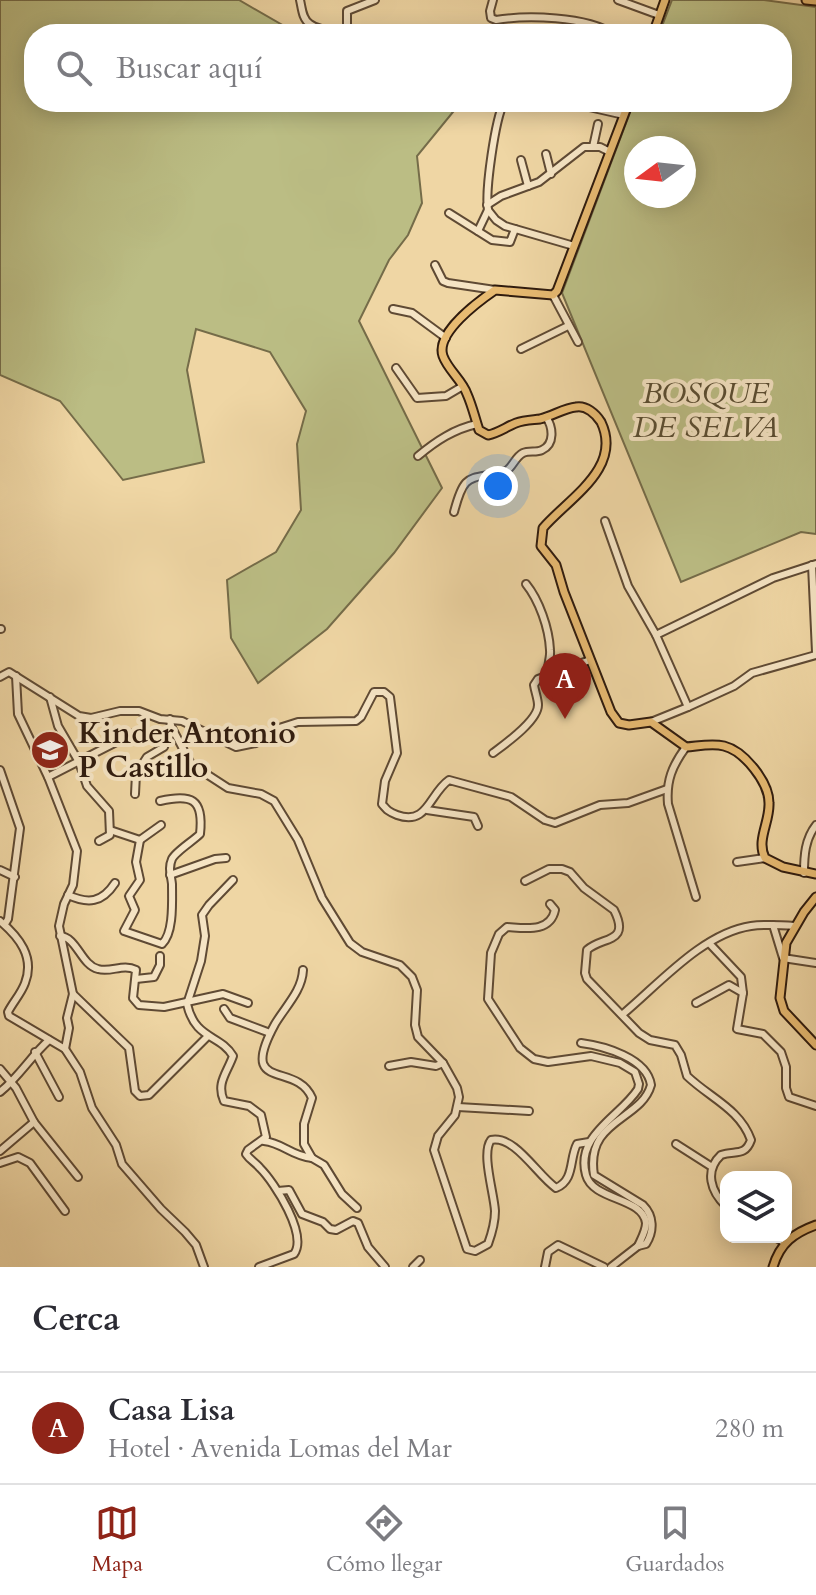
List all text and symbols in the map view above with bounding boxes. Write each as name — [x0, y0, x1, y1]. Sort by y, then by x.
search box — [24, 24, 792, 112]
icon: search — [52, 46, 96, 90]
text: Buscar aquí — [116, 48, 262, 89]
north arrow — [624, 136, 696, 208]
park label: BOSQUE DE SELVA — [633, 373, 779, 448]
your location — [478, 466, 518, 506]
pin: A — [539, 653, 591, 719]
place label: Kinder Antonio P Castillo — [78, 713, 296, 788]
school or university icon: Kinder Antonio P Castillo — [29, 729, 71, 771]
map controls — [720, 1171, 792, 1243]
button: layers — [720, 1171, 792, 1243]
text: Cerca — [32, 1296, 120, 1342]
text: Casa Lisa — [108, 1390, 235, 1431]
text: A — [48, 1411, 68, 1446]
text: 280 m — [715, 1411, 784, 1446]
text: Hotel · Avenida Lomas del Mar — [108, 1431, 452, 1466]
tab: Mapa — [92, 1501, 143, 1579]
tab: Cómo llegar — [326, 1501, 442, 1579]
tab: Guardados — [625, 1501, 724, 1579]

